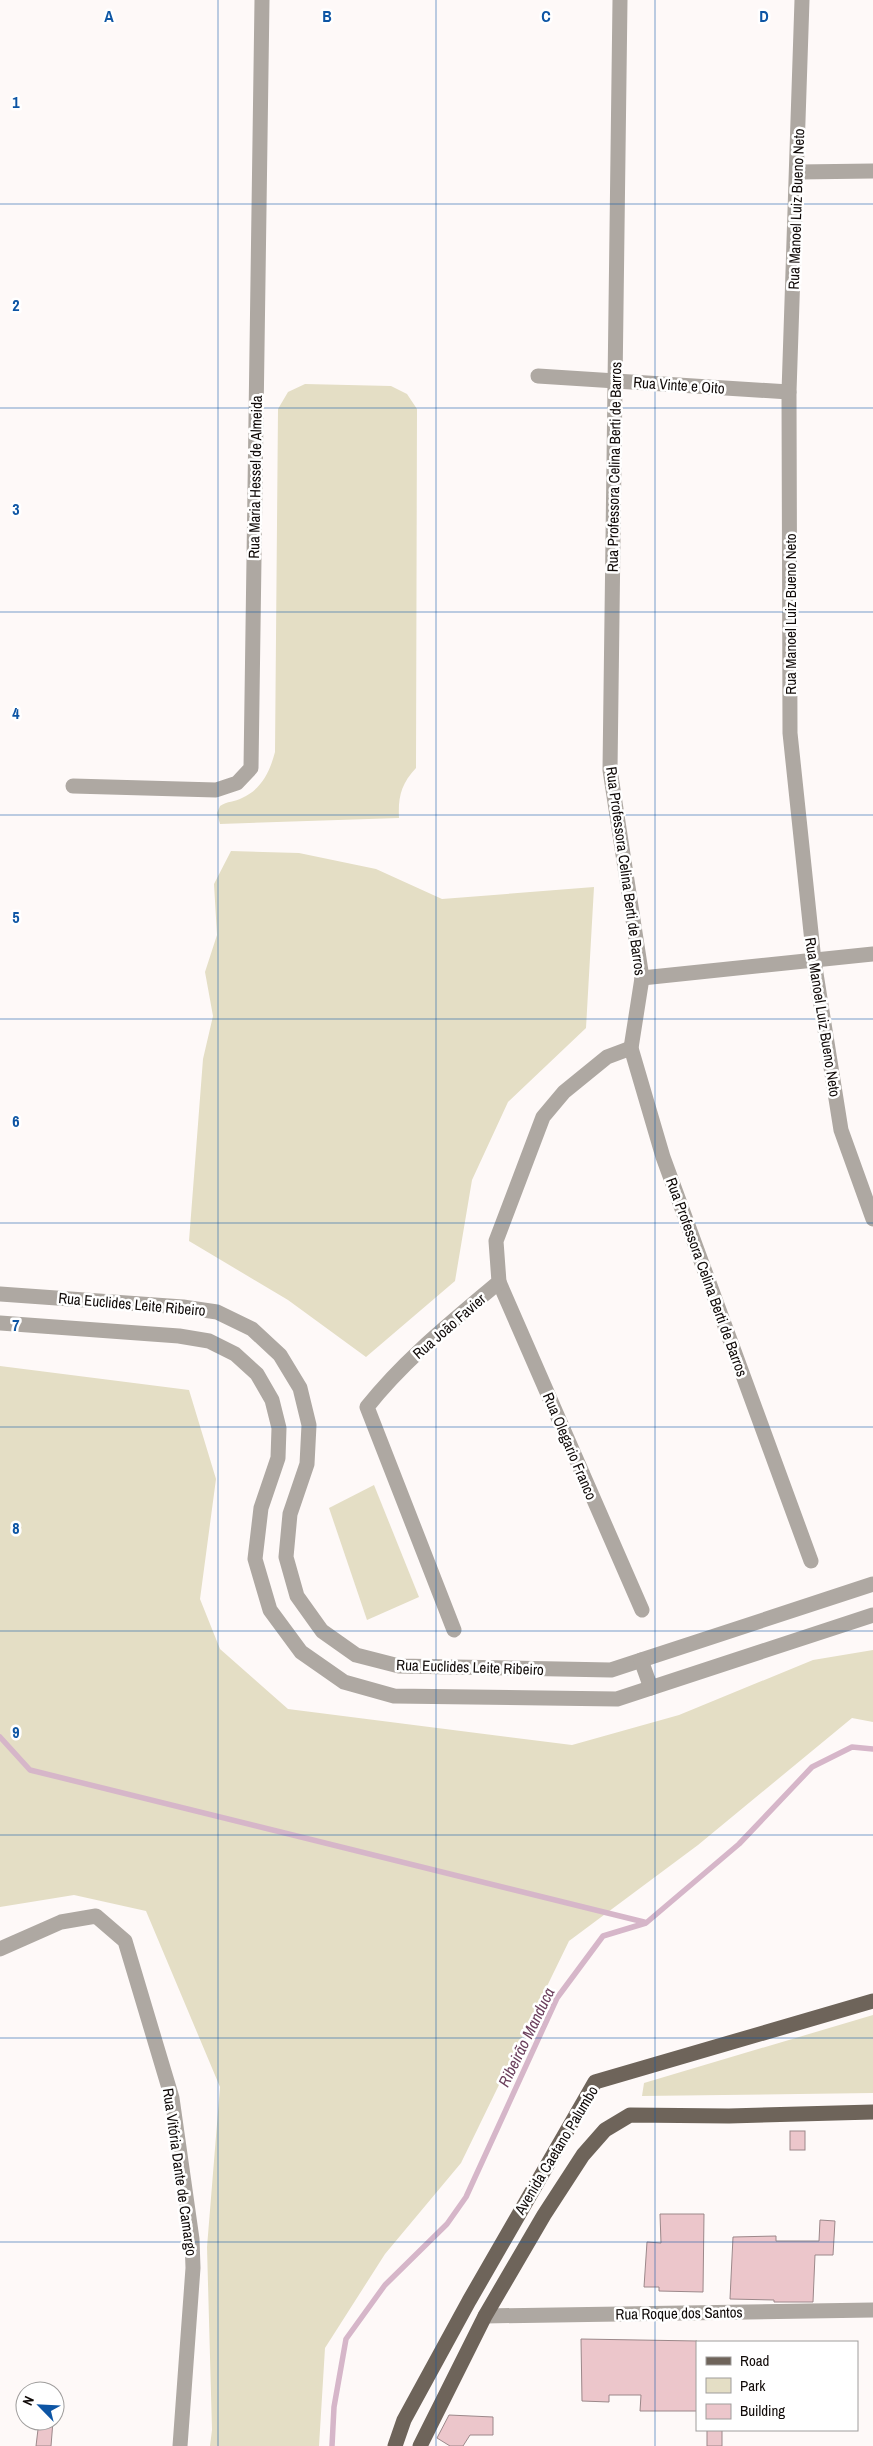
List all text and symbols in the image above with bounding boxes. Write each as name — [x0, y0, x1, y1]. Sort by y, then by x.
text: A — [104, 5, 114, 27]
text: B — [322, 5, 332, 27]
text: C — [541, 5, 551, 27]
text: D — [759, 5, 769, 27]
text: 1 — [12, 91, 20, 113]
street label: Rua Manoel Luiz Bueno Neto — [783, 128, 809, 290]
text: 2 — [12, 294, 20, 316]
street label: Rua Professora Celina Berti de Barros — [602, 362, 626, 572]
street label: Rua Vinte e Oito — [633, 371, 725, 399]
street label: Rua Maria Hessel de Almeida — [243, 395, 267, 559]
text: 3 — [12, 498, 20, 520]
street label: Rua Manoel Luiz Bueno Neto — [780, 533, 801, 695]
text: 4 — [12, 702, 20, 724]
street label: Rua Professora Celina Berti de Barros — [601, 765, 651, 977]
text: 5 — [12, 906, 20, 928]
street label: Rua Manoel Luiz Bueno Neto — [800, 936, 846, 1098]
text: 6 — [12, 1110, 20, 1132]
street label: Rua Professora Celina Berti de Barros — [661, 1174, 753, 1380]
street label: Rua Euclides Leite Ribeiro — [58, 1287, 207, 1321]
street label: Rua João Favier — [408, 1288, 490, 1364]
text: 7 — [12, 1314, 20, 1336]
street label: Rua Olegario Franco — [538, 1389, 602, 1503]
text: 8 — [12, 1517, 20, 1539]
street label: Rua Euclides Leite Ribeiro — [396, 1654, 544, 1680]
text: 9 — [12, 1721, 20, 1743]
water label: Ribeirão Manduca — [492, 1984, 560, 2090]
street label: Avenida Caetano Palumbo — [509, 2082, 603, 2219]
street label: Rua Vitória Dante de Camargo — [158, 2087, 202, 2257]
street label: Rua Roque dos Santos — [615, 2301, 743, 2325]
legend — [696, 2341, 858, 2431]
text: Road — [740, 2350, 769, 2371]
text: Park — [740, 2375, 766, 2396]
north arrow — [15, 2381, 65, 2431]
text: N — [18, 2393, 38, 2408]
text: Building — [740, 2400, 785, 2421]

